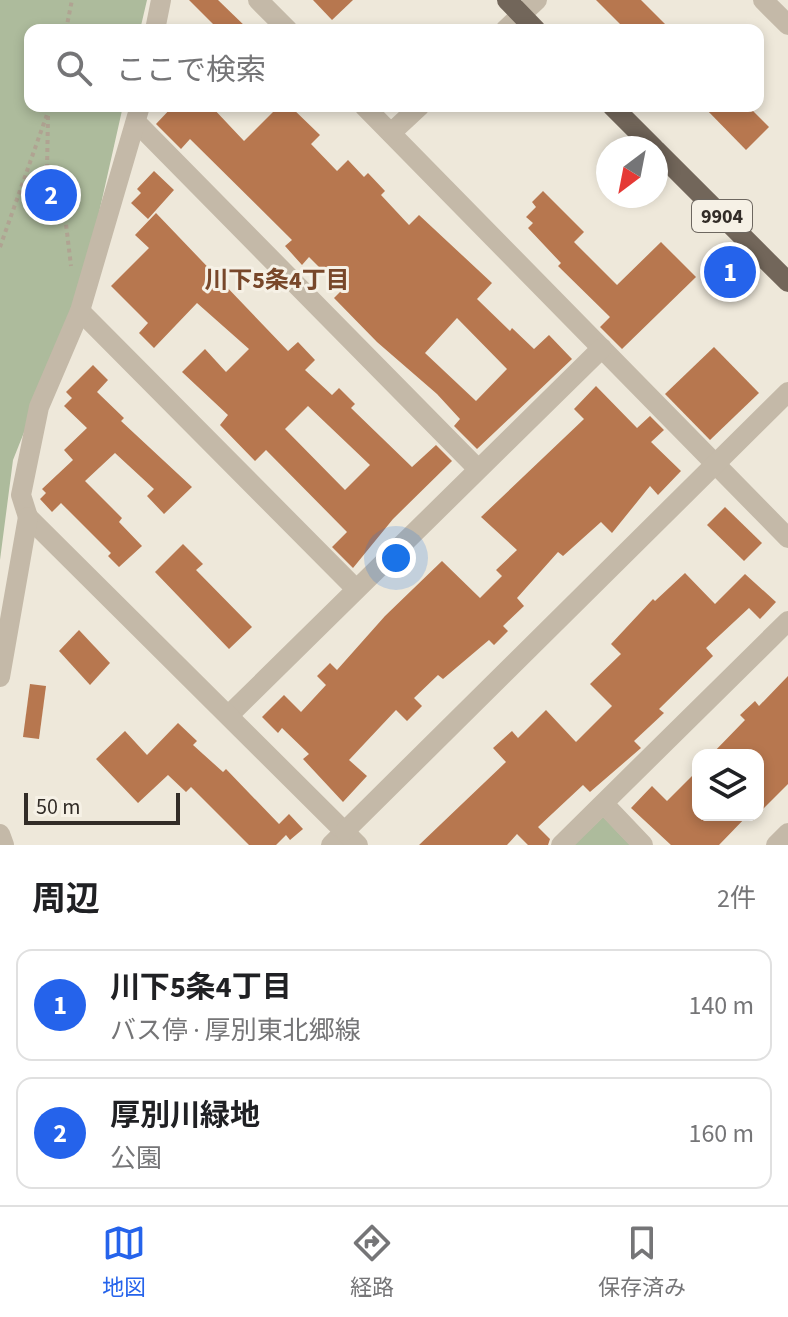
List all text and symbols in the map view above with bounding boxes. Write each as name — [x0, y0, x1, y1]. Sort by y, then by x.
search box — [24, 24, 764, 112]
icon: search — [52, 46, 96, 90]
text: ここで検索 — [116, 49, 266, 92]
north arrow — [596, 136, 668, 208]
pin: 2 — [25, 165, 77, 225]
road number: 9904 — [692, 200, 752, 232]
pin: 1 — [704, 242, 756, 302]
district label: 川下5条4丁目 — [204, 263, 350, 298]
your location — [376, 538, 416, 578]
map controls — [692, 749, 764, 821]
button: layers — [692, 749, 764, 821]
scale bar — [24, 789, 180, 825]
text: 50 m — [36, 791, 81, 823]
text: 周辺 — [32, 875, 100, 924]
text: 2件 — [717, 880, 756, 917]
text: 川下5条4丁目 — [110, 966, 292, 1009]
text: 1 — [53, 987, 67, 1024]
text: 140 m — [688, 987, 754, 1024]
text: バス停 · 厚別東北郷線 — [110, 1012, 361, 1049]
text: 厚別川緑地 — [110, 1094, 260, 1137]
text: 2 — [53, 1115, 67, 1152]
text: 160 m — [688, 1115, 754, 1152]
text: 公園 — [110, 1140, 162, 1177]
tab: 地図 — [102, 1221, 146, 1304]
tab: 経路 — [350, 1221, 394, 1304]
tab: 保存済み — [598, 1221, 686, 1304]

